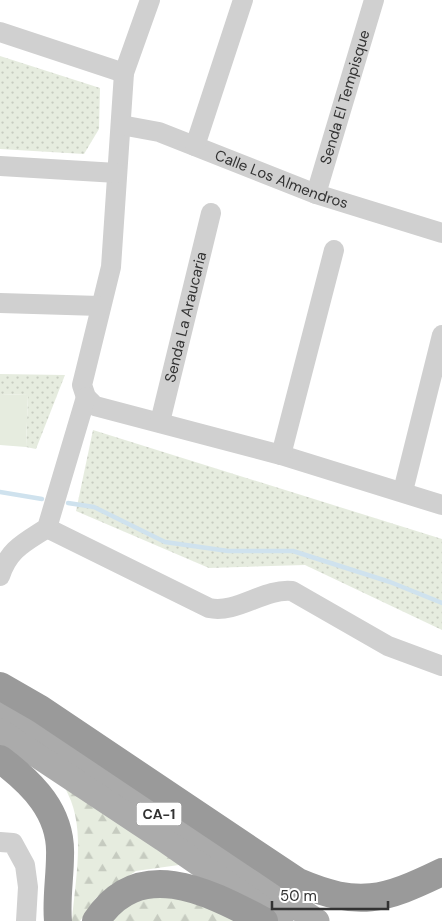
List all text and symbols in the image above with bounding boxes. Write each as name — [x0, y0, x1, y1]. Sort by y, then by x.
street label: Senda El Tempisque — [315, 28, 374, 167]
street label: Calle Los Almendros — [212, 145, 351, 213]
street label: Senda La Araucaria — [160, 250, 211, 385]
road number: CA-1 — [136, 802, 182, 826]
scale bar — [272, 878, 388, 910]
text: 50 m — [280, 886, 317, 906]

